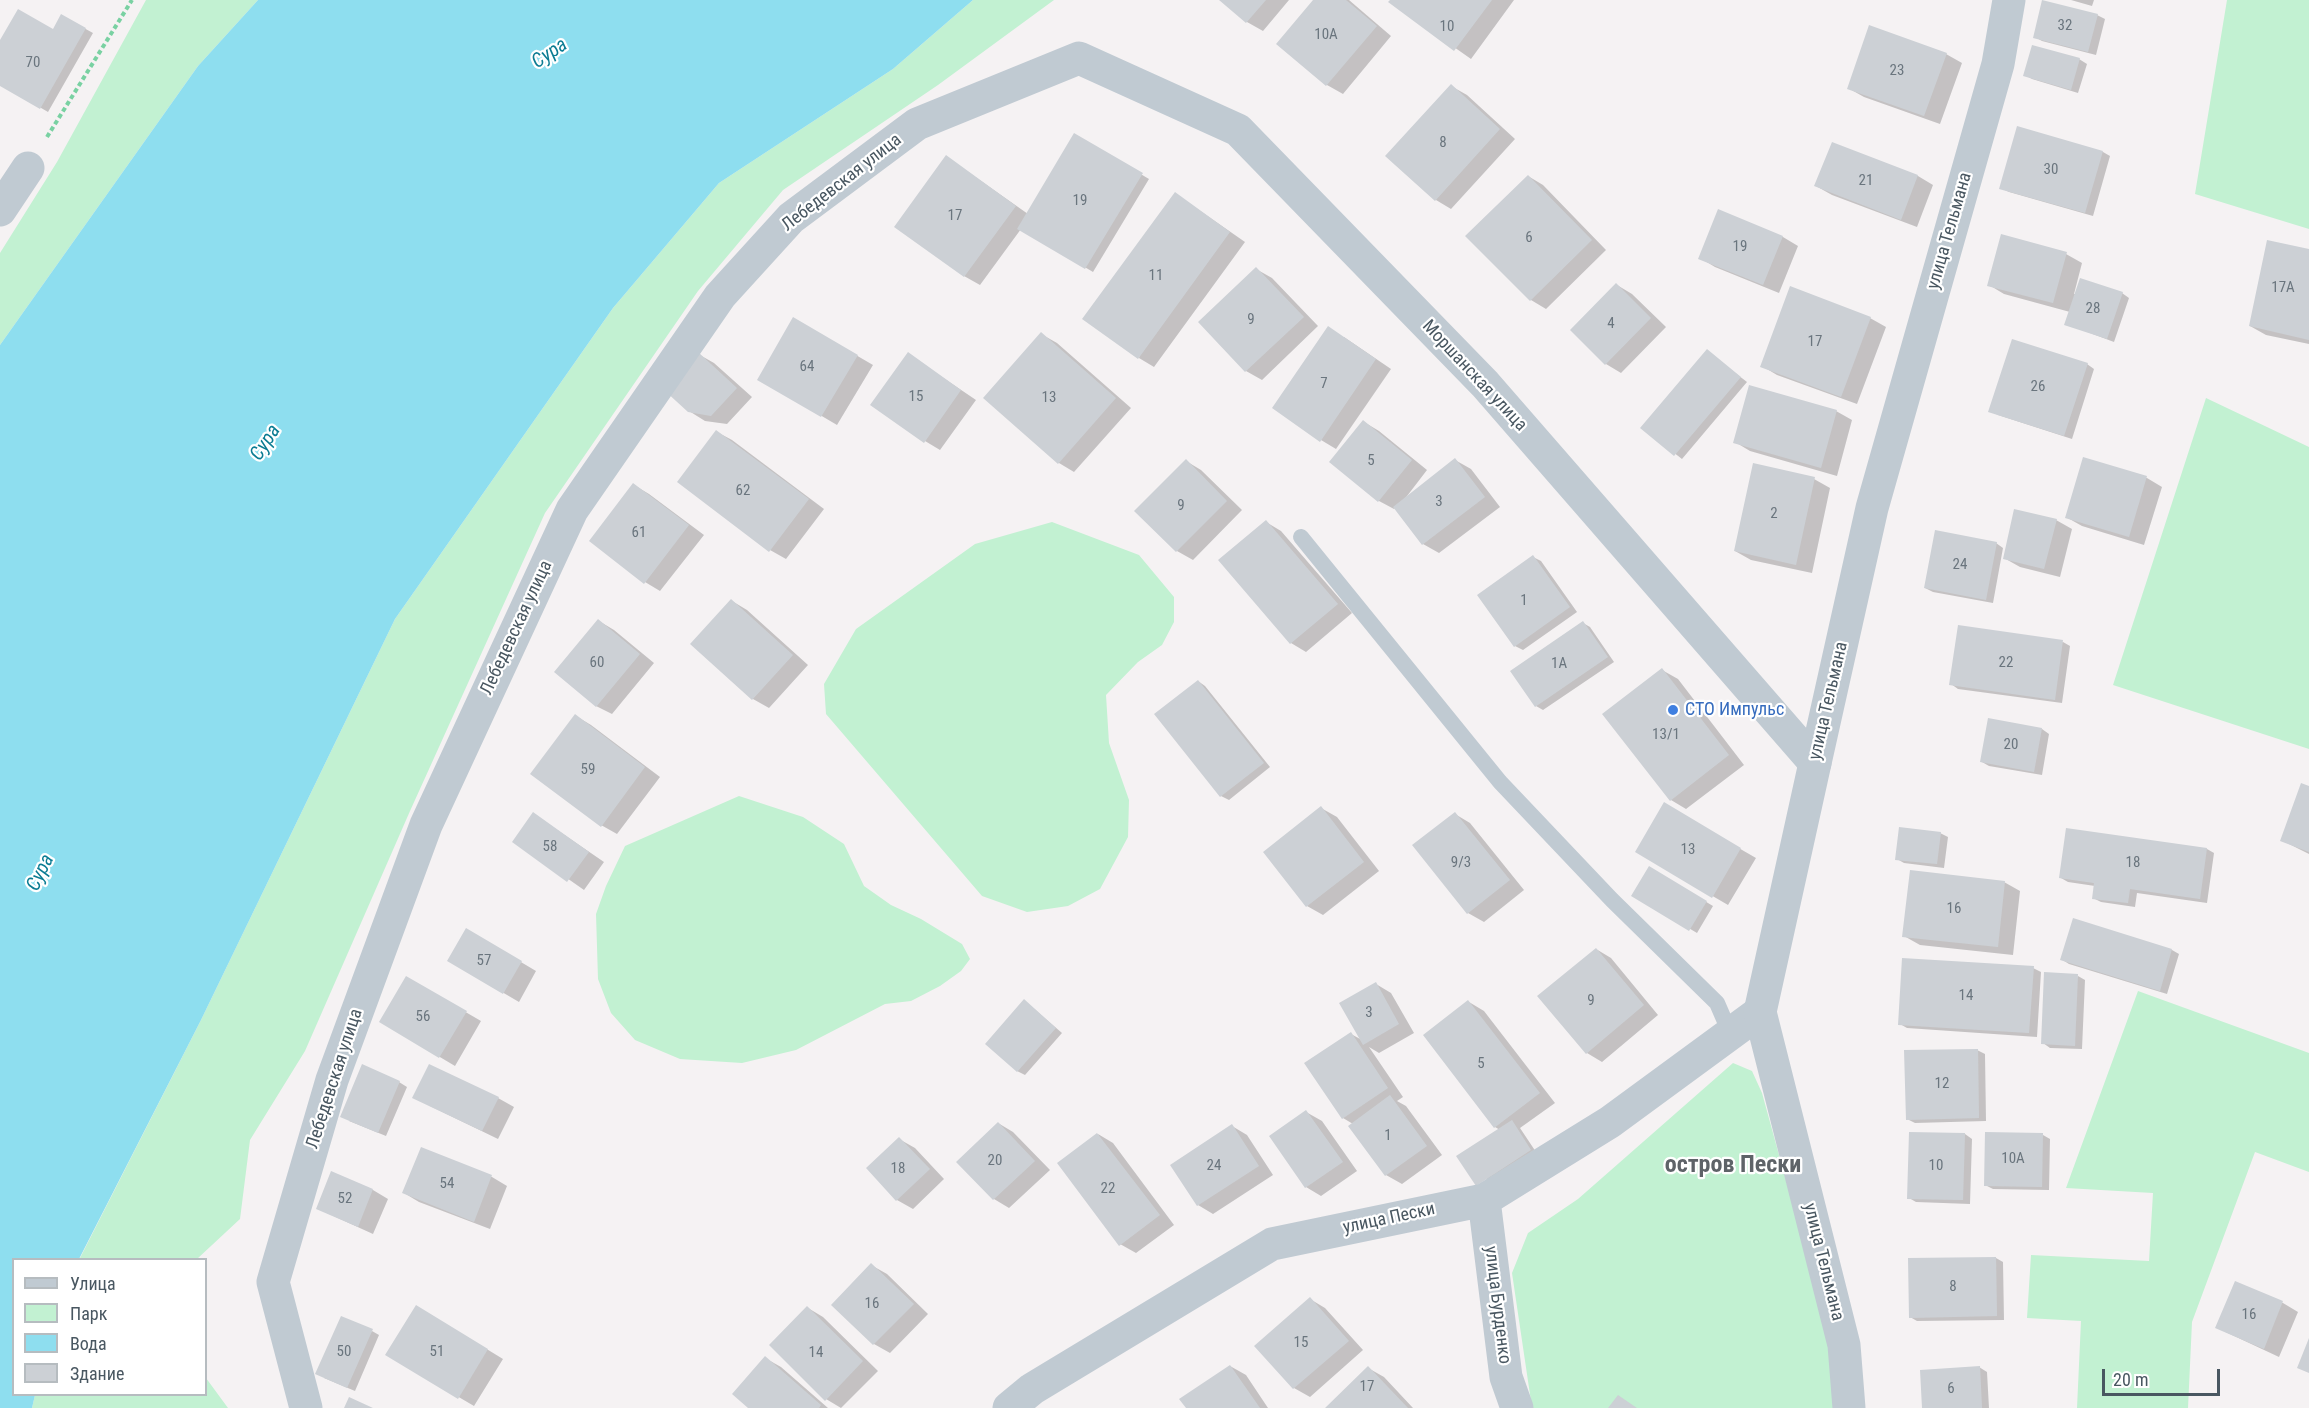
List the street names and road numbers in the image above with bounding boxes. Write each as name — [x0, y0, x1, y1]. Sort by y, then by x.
street label: Лебедевская улица — [778, 130, 906, 236]
street label: улица Тельмана — [1923, 170, 1977, 292]
street label: Моршанская улица — [1417, 316, 1531, 436]
street label: Лебедевская улица — [476, 557, 558, 699]
street label: улица Тельмана — [1805, 640, 1853, 762]
street label: Лебедевская улица — [302, 1006, 368, 1152]
street label: улица Пески — [1341, 1199, 1437, 1239]
street label: улица Тельмана — [1798, 1201, 1848, 1323]
street label: улица Бурденко — [1479, 1245, 1515, 1365]

